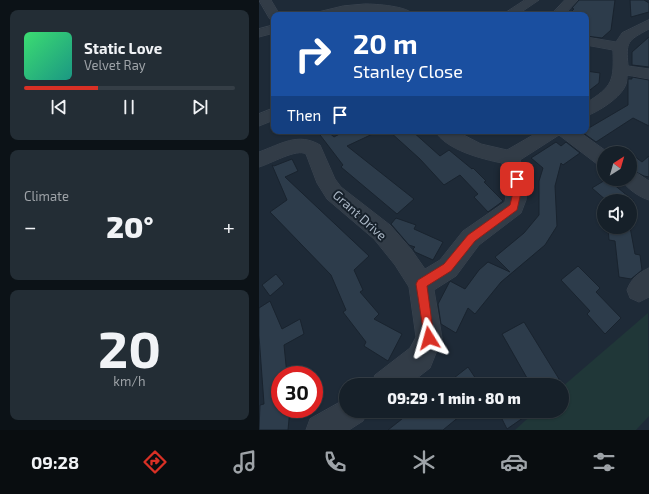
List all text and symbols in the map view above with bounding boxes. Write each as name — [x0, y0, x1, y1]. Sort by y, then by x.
text: 20 m — [353, 26, 418, 60]
icon: right — [287, 28, 339, 80]
text: Static Love — [84, 39, 162, 57]
text: Velvet Ray — [84, 57, 146, 73]
text: Stanley Close — [353, 60, 463, 82]
icon: previous — [48, 96, 70, 118]
icon: pause — [118, 96, 140, 118]
icon: next — [189, 96, 211, 118]
icon: arrive — [329, 104, 351, 126]
text: Then — [287, 106, 321, 124]
north arrow — [597, 146, 637, 186]
map controls — [597, 146, 637, 234]
pin — [500, 162, 534, 196]
icon: arrive — [506, 168, 528, 190]
street label: Grant Drive — [330, 187, 390, 243]
text: Climate — [24, 188, 69, 204]
button: sound — [597, 194, 637, 234]
text: 20° — [106, 208, 153, 244]
text: − — [24, 213, 37, 239]
text: + — [223, 213, 235, 239]
text: 20 — [98, 316, 161, 378]
position arrow — [408, 317, 450, 359]
speed limit sign: 30 — [271, 366, 323, 418]
text: km/h — [113, 373, 146, 389]
text: 09:29 · 1 min · 80 m — [387, 389, 521, 407]
icon: directions — [141, 448, 169, 476]
icon: music — [231, 448, 259, 476]
icon: phone — [321, 448, 349, 476]
icon: climate — [410, 448, 438, 476]
icon: car — [500, 448, 528, 476]
icon: filters — [590, 448, 618, 476]
text: 09:28 — [31, 451, 79, 473]

